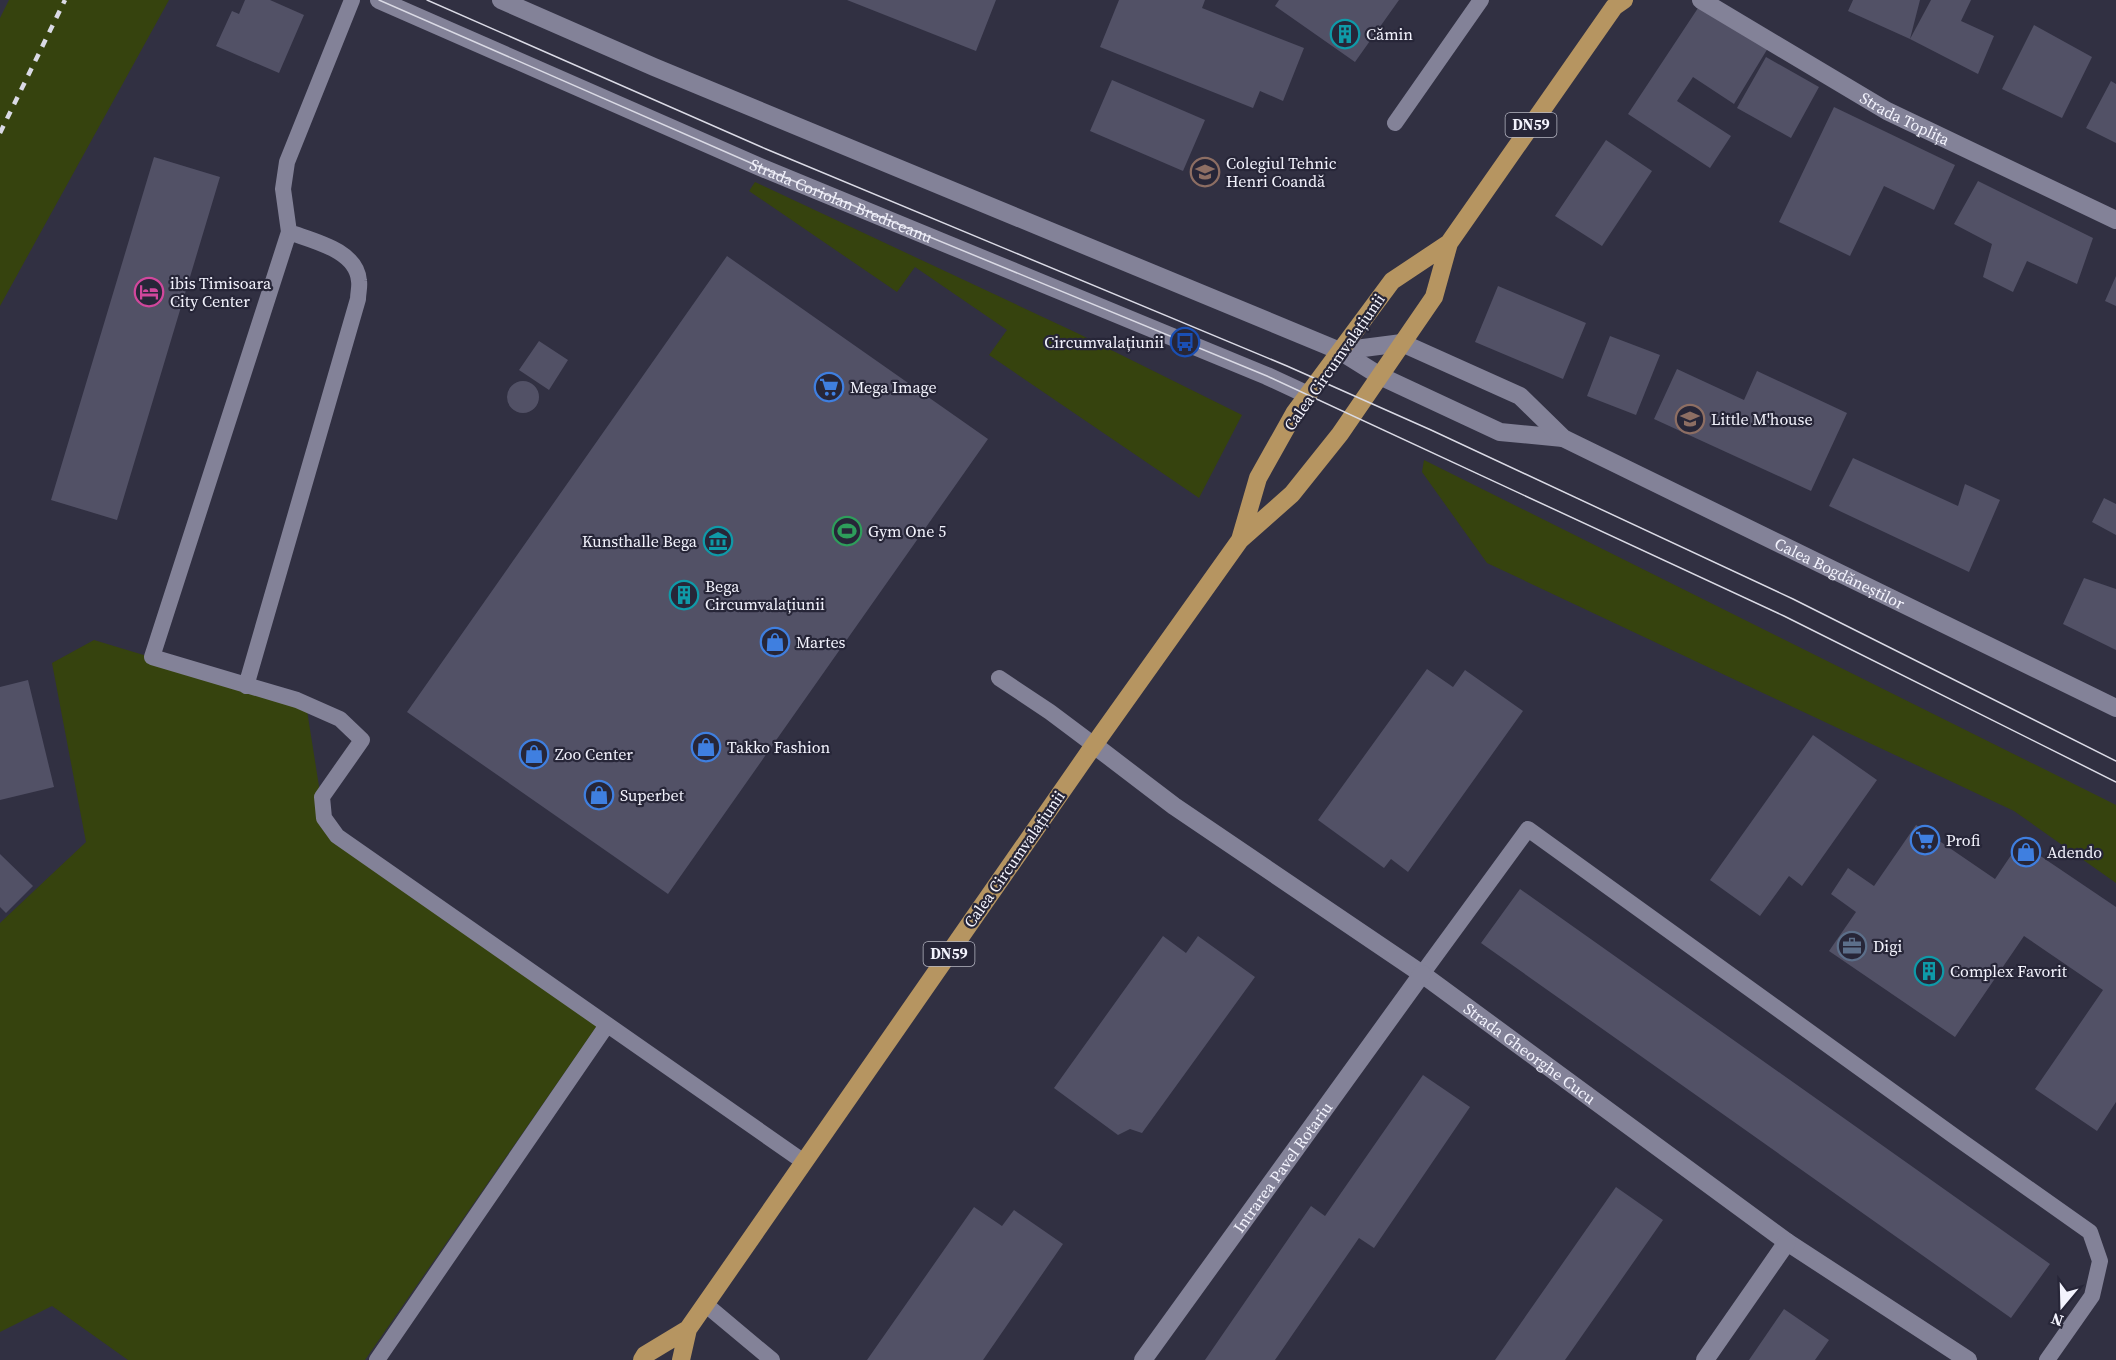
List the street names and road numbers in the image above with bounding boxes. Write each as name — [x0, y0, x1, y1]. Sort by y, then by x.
street label: Strada Toplița — [1856, 86, 1954, 151]
road number: DN59 — [1506, 113, 1556, 137]
street label: Strada Coriolan Brediceanu — [747, 153, 936, 248]
street label: Calea Circumvalațiunii — [1278, 289, 1390, 435]
street label: Calea Bogdăneștilor — [1771, 532, 1909, 614]
street label: Calea Circumvalațiunii — [958, 786, 1070, 932]
road number: DN59 — [924, 942, 974, 966]
street label: Strada Gheorghe Cucu — [1459, 997, 1600, 1109]
street label: Intrarea Pavel Rotariu — [1228, 1097, 1337, 1237]

